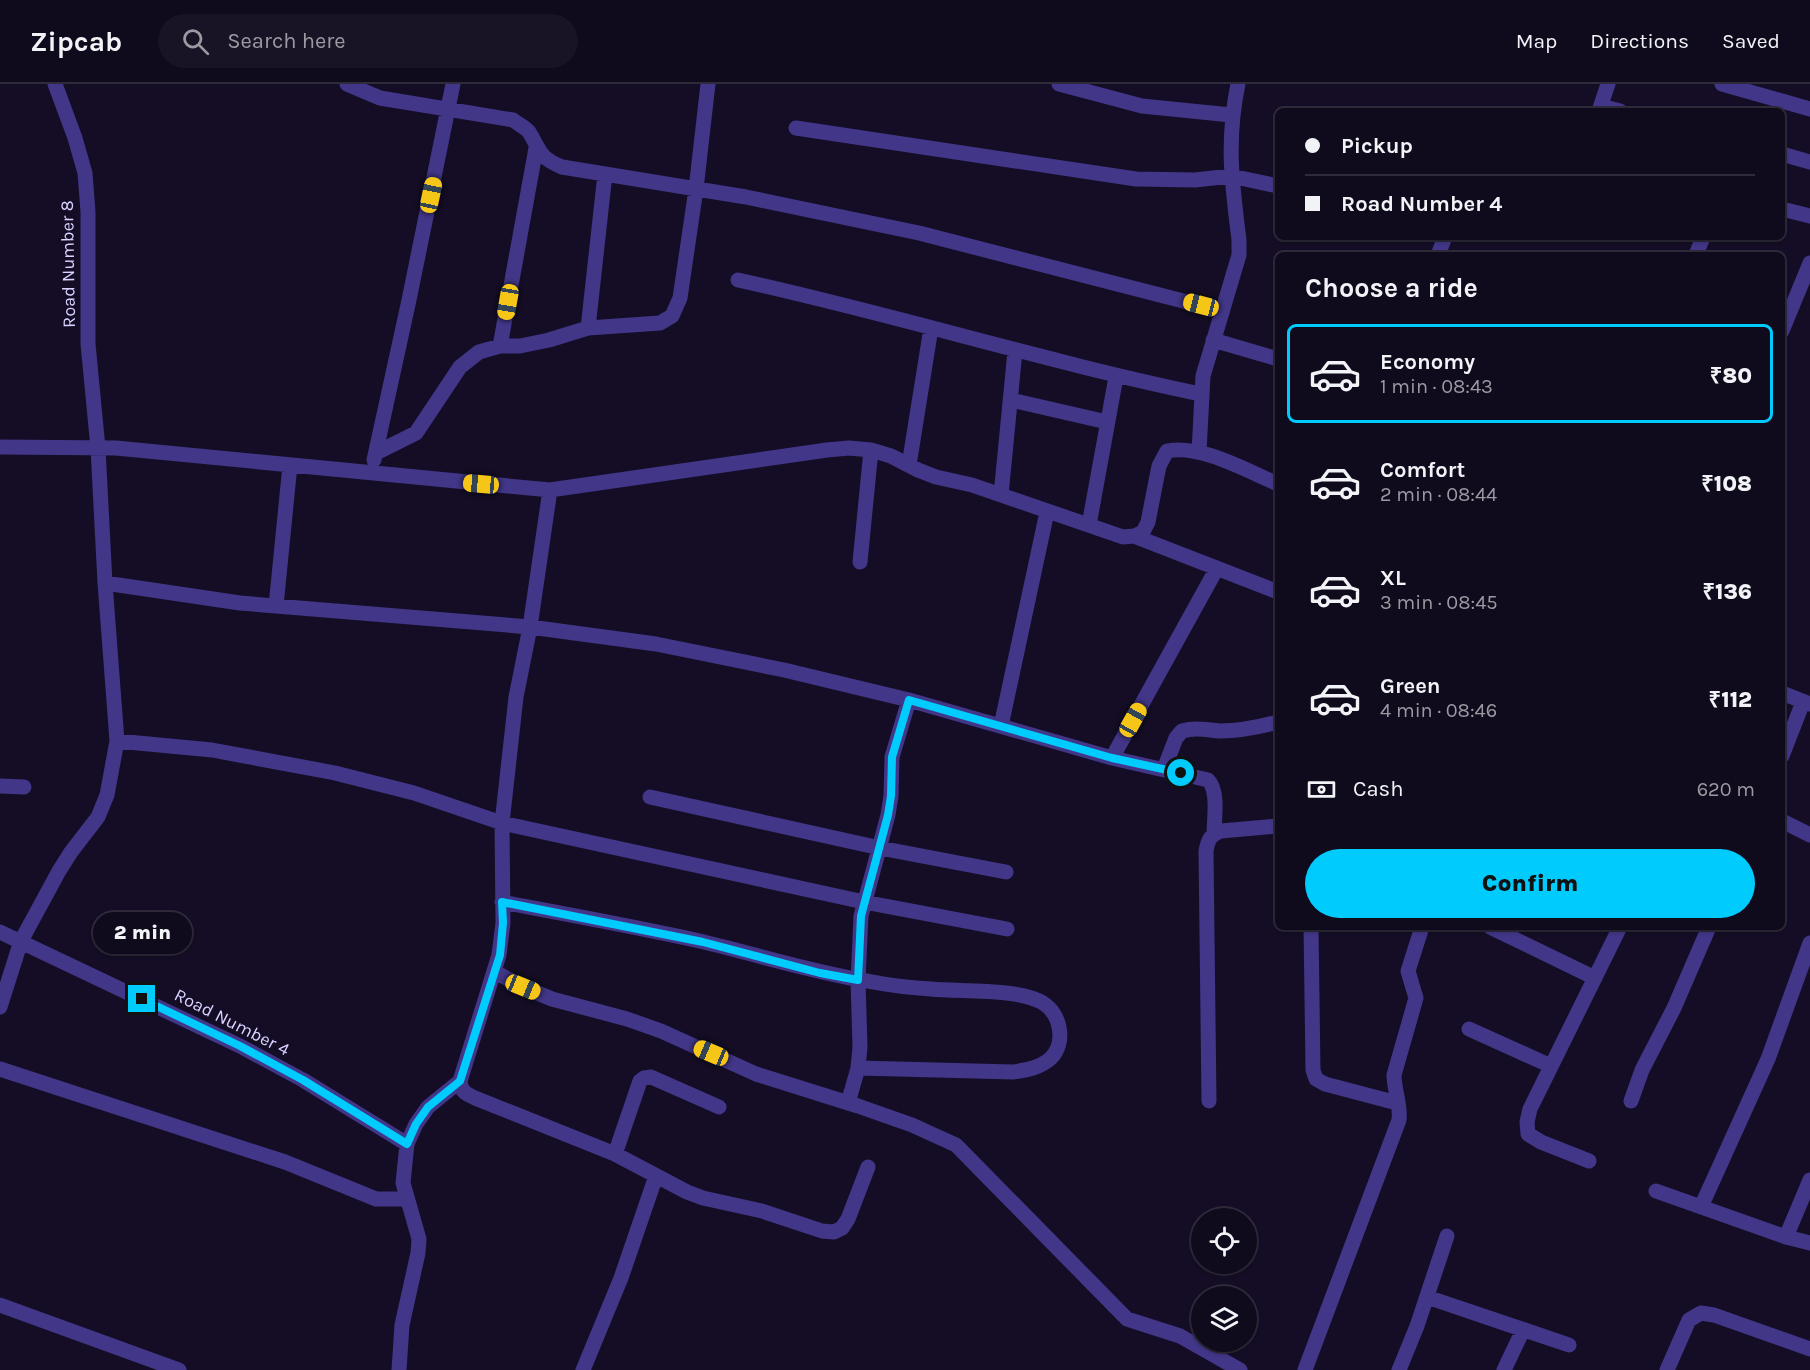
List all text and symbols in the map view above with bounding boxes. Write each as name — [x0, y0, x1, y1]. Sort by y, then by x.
search box — [158, 14, 578, 68]
text: Zipcab — [30, 25, 122, 58]
icon: search — [179, 25, 212, 58]
text: Search here — [227, 28, 346, 54]
text: Map — [1516, 29, 1557, 53]
text: Directions — [1590, 29, 1689, 53]
text: Saved — [1722, 29, 1780, 53]
text: Pickup — [1341, 133, 1413, 159]
car — [418, 176, 444, 214]
text: Road Number 4 — [1341, 191, 1502, 217]
street label: Road Number 8 — [56, 200, 80, 328]
text: Choose a ride — [1305, 272, 1478, 304]
car — [496, 283, 520, 321]
car — [1181, 292, 1221, 318]
icon: car — [1308, 347, 1362, 401]
text: Economy — [1380, 349, 1475, 375]
text: ₹80 — [1710, 363, 1752, 389]
text: 1 min · 08:43 — [1380, 375, 1493, 398]
icon: car — [1308, 455, 1362, 509]
text: Comfort — [1380, 457, 1465, 483]
text: ₹108 — [1701, 471, 1752, 497]
car — [462, 473, 500, 495]
text: 2 min · 08:44 — [1380, 483, 1497, 506]
icon: car — [1308, 563, 1362, 617]
text: XL — [1380, 565, 1406, 591]
text: ₹136 — [1702, 579, 1752, 605]
text: 3 min · 08:45 — [1380, 591, 1498, 614]
icon: car — [1308, 671, 1362, 725]
text: Green — [1380, 673, 1441, 699]
text: ₹112 — [1709, 687, 1752, 713]
text: 4 min · 08:46 — [1380, 699, 1497, 722]
car — [1116, 700, 1150, 740]
route start — [1167, 759, 1194, 786]
icon: cash — [1305, 773, 1338, 806]
text: Cash — [1353, 776, 1403, 802]
text: 620 m — [1697, 778, 1755, 801]
button: Confirm — [1305, 849, 1755, 918]
callout: 2 min — [92, 912, 192, 954]
text: 2 min — [114, 921, 171, 944]
car — [503, 972, 543, 1002]
street label: Road Number 4 — [171, 983, 293, 1061]
route end — [128, 985, 155, 1012]
car — [691, 1038, 731, 1068]
map controls — [1191, 1208, 1257, 1352]
button: locate — [1191, 1208, 1257, 1274]
button: layers — [1191, 1286, 1257, 1352]

